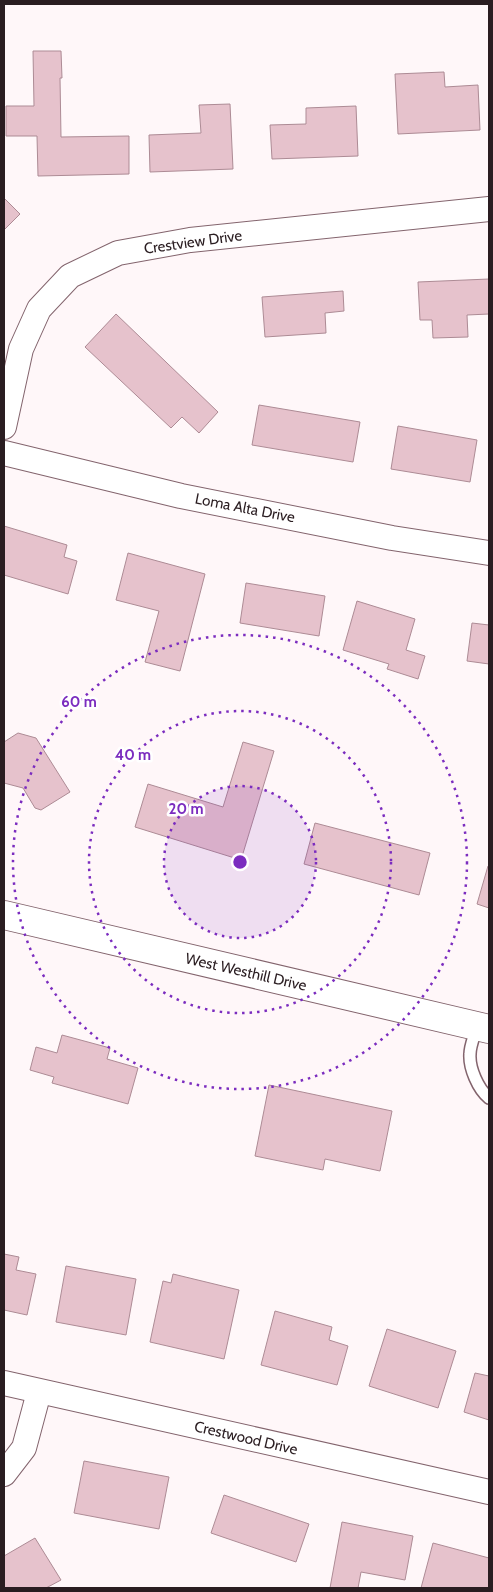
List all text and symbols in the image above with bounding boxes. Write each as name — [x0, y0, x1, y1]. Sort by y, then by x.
street label: Crestview Drive — [143, 226, 243, 258]
street label: Loma Alta Drive — [194, 490, 297, 527]
text: 60 m — [61, 693, 97, 711]
text: 40 m — [115, 746, 151, 764]
text: 20 m — [169, 800, 203, 818]
centre of rings — [231, 853, 249, 871]
street label: West Westhill Drive — [184, 949, 309, 995]
street label: Crestwood Drive — [193, 1417, 300, 1459]

